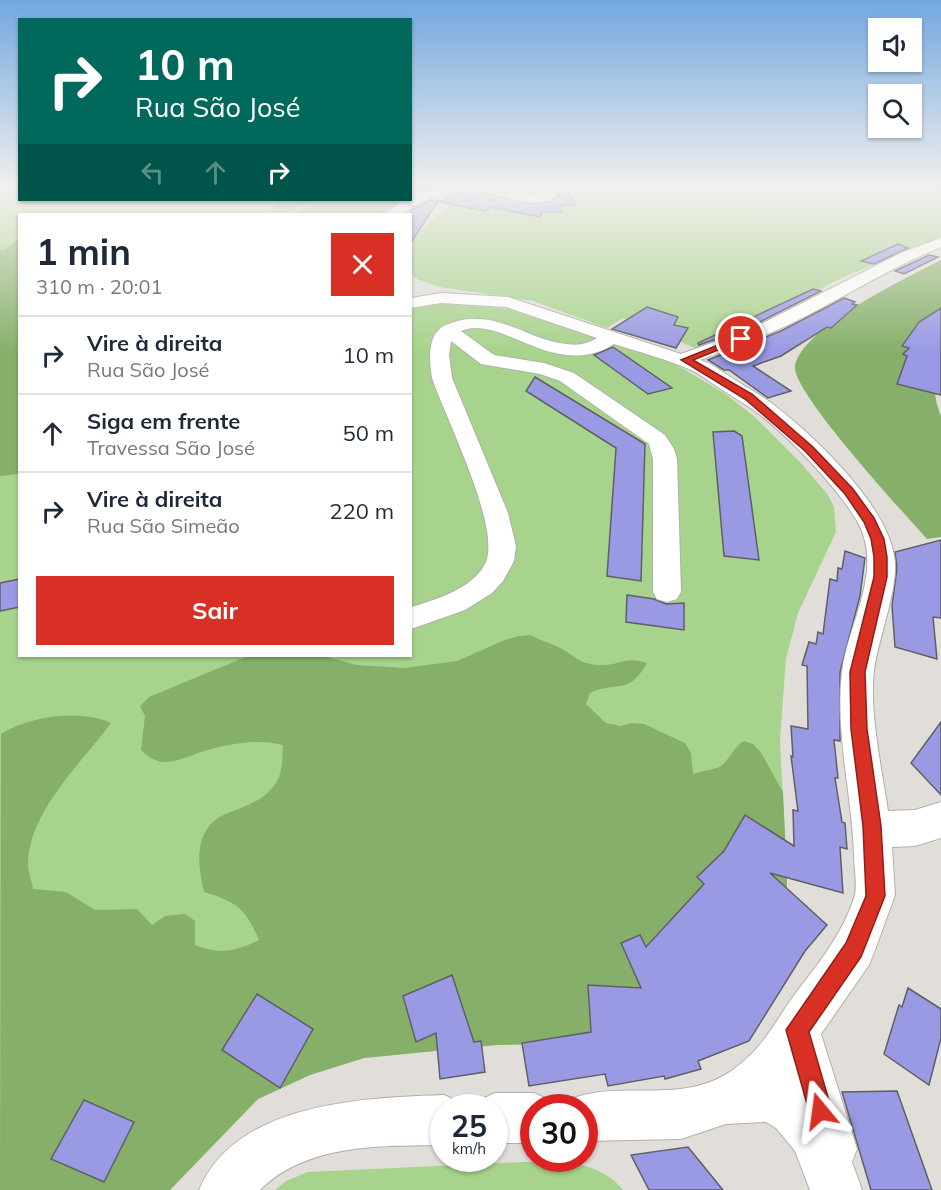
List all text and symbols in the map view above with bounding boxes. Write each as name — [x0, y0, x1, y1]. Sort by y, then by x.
map controls — [868, 18, 922, 138]
button: sound — [868, 18, 922, 72]
text: 10 m — [135, 38, 235, 91]
icon: right — [36, 42, 114, 120]
button: search — [868, 84, 922, 138]
text: Rua São José — [135, 90, 300, 124]
icon: left — [136, 156, 169, 189]
icon: ahead — [199, 156, 232, 189]
icon: right — [262, 156, 295, 189]
text: 1 min — [36, 229, 131, 274]
button: close — [331, 233, 394, 296]
text: 310 m · 20:01 — [36, 274, 162, 299]
pin — [715, 313, 766, 364]
icon: arrive — [724, 322, 757, 355]
text: Vire à direita — [87, 329, 222, 357]
icon: right — [36, 339, 69, 372]
text: 10 m — [343, 341, 394, 369]
text: Rua São José — [87, 357, 210, 382]
text: Siga em frente — [87, 407, 240, 435]
icon: ahead — [36, 417, 69, 450]
text: 50 m — [343, 419, 394, 447]
text: Travessa São José — [87, 435, 255, 460]
text: Vire à direita — [87, 485, 222, 513]
icon: right — [36, 495, 69, 528]
text: 220 m — [329, 497, 394, 525]
text: Rua São Simeão — [87, 513, 240, 538]
button: Sair — [36, 576, 394, 645]
position arrow — [788, 1079, 852, 1143]
speed limit sign: 30 — [520, 1094, 598, 1172]
text: 25 — [451, 1107, 487, 1145]
text: km/h — [452, 1139, 486, 1158]

